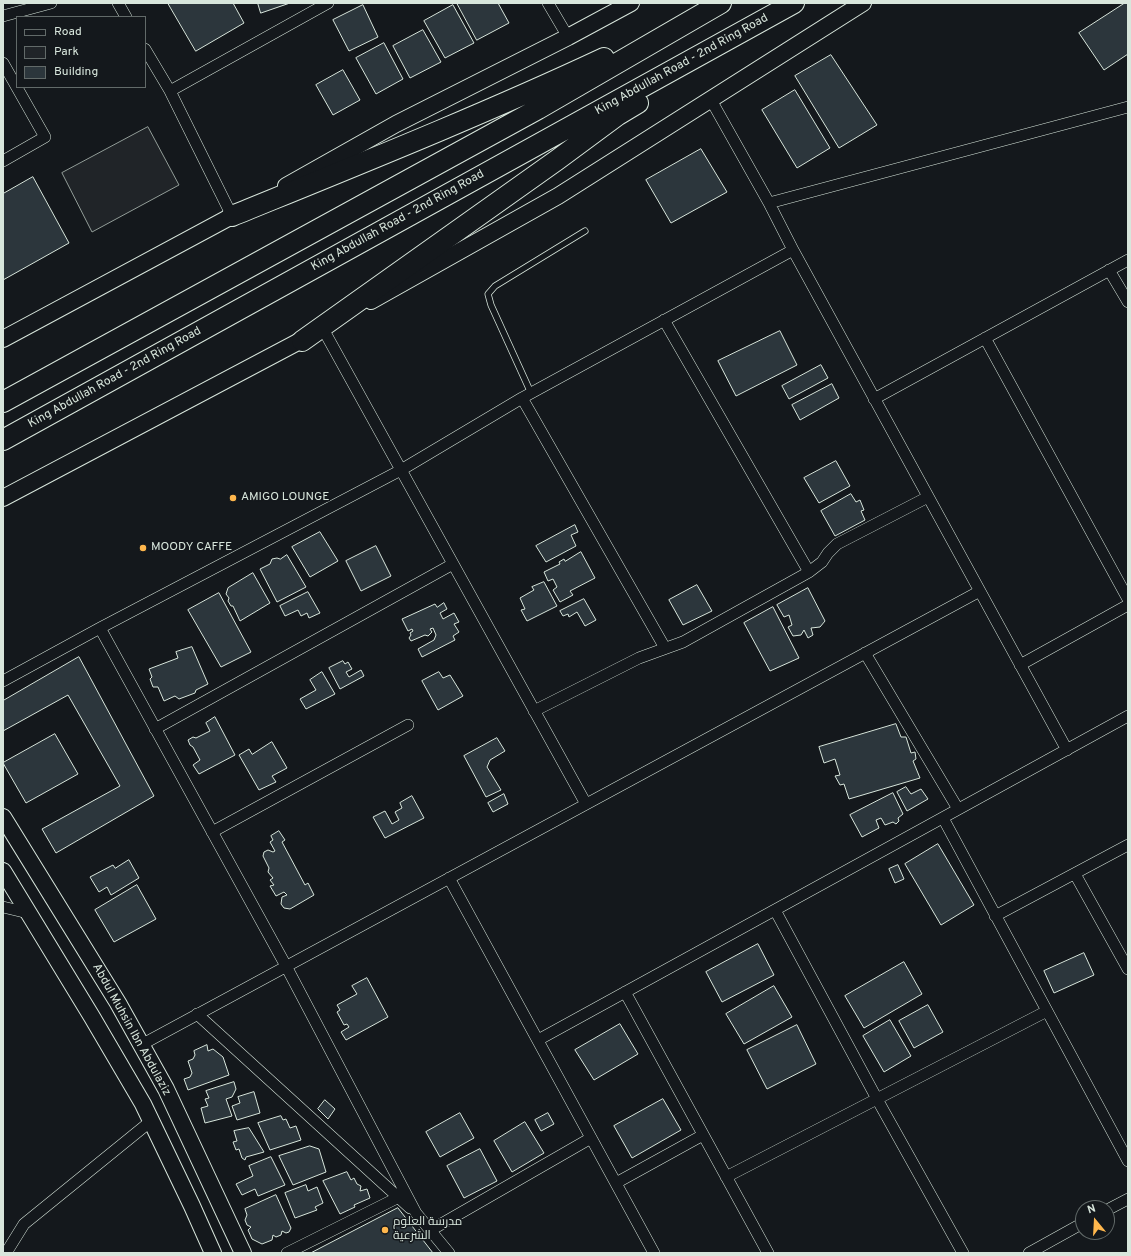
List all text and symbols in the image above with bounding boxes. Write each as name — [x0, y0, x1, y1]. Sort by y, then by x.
street label: King Abdullah Road - 2nd Ring Road — [593, 11, 771, 119]
legend — [16, 16, 146, 88]
text: Road — [54, 24, 82, 40]
text: Park — [54, 44, 79, 60]
text: Building — [54, 64, 98, 80]
street label: King Abdullah Road - 2nd Ring Road — [309, 167, 487, 275]
street label: King Abdullah Road - 2nd Ring Road — [26, 324, 204, 432]
place label: AMIGO LOUNGE — [241, 491, 329, 505]
marker: AMIGO LOUNGE — [228, 493, 238, 503]
place label: MOODY CAFFE — [151, 541, 232, 555]
marker: MOODY CAFFE — [138, 543, 148, 553]
street label: Abdul Muhsin Ibn Abdulaziz — [89, 961, 173, 1099]
north arrow — [1075, 1200, 1115, 1240]
text: N — [1086, 1202, 1098, 1217]
place label: مدرسة العلوم الشرعية — [393, 1216, 462, 1244]
marker: مدرسة العلوم الشرعية — [380, 1225, 390, 1235]

